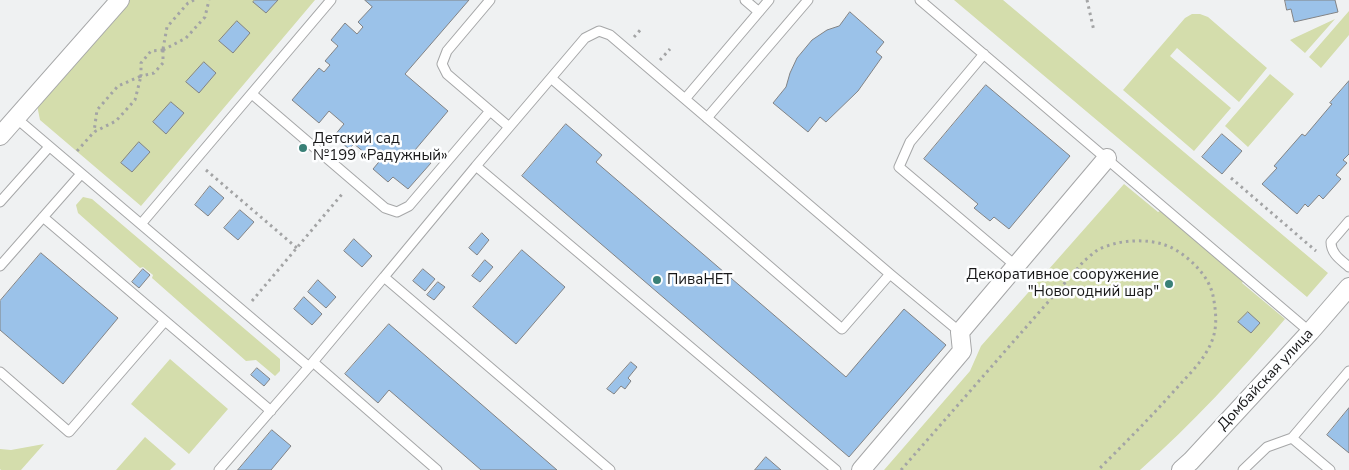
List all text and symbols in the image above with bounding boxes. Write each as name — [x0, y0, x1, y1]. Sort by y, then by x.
place label: Детский сад №199 «Радужный» — [313, 130, 448, 165]
marker: Детский сад №199 «Радужный» — [297, 142, 309, 154]
place label: Декоративное сооружение "Новогодний шар" — [967, 266, 1159, 301]
place label: ПиваНЕТ — [667, 271, 732, 289]
marker: ПиваНЕТ — [651, 274, 663, 286]
marker: Декоративное сооружение "Новогодний шар" — [1163, 278, 1175, 290]
street label: Домбайская улица — [1214, 326, 1318, 434]

